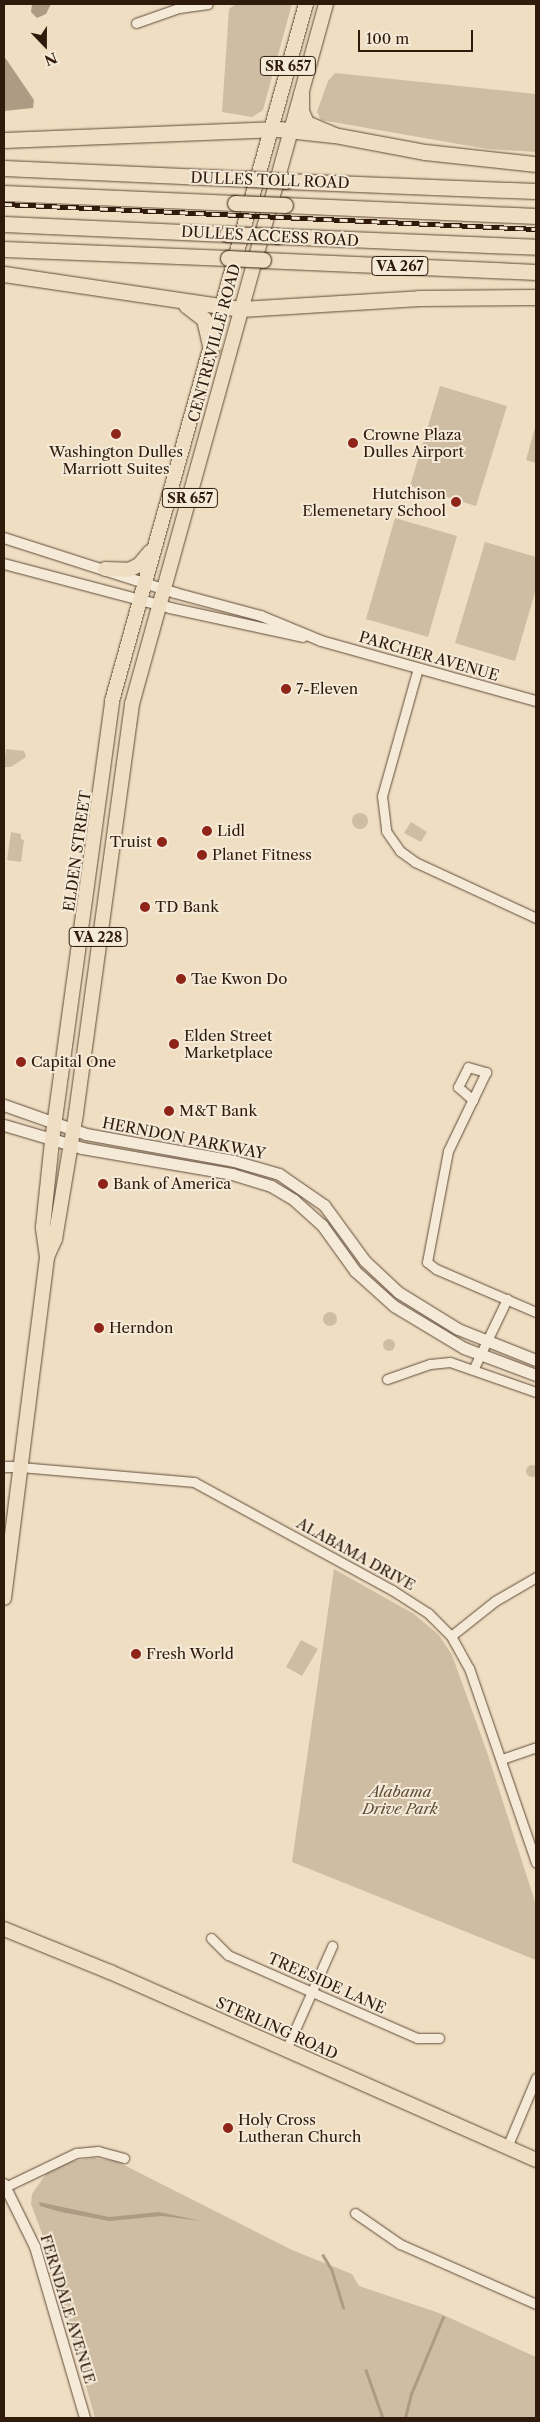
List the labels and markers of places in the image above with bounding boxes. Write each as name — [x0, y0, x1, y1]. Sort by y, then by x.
place label: Crowne Plaza Dulles Airport — [363, 425, 464, 460]
marker: Washington Dulles Marriott Suites — [110, 428, 122, 440]
marker: Crowne Plaza Dulles Airport — [347, 437, 359, 449]
place label: Washington Dulles Marriott Suites — [49, 442, 183, 477]
place label: Hutchison Elemenetary School — [302, 484, 446, 519]
marker: Hutchison Elemenetary School — [450, 496, 462, 508]
place label: 7-Eleven — [296, 680, 358, 698]
marker: 7-Eleven — [280, 683, 292, 695]
place label: Lidl — [217, 822, 245, 840]
marker: Lidl — [201, 825, 213, 837]
place label: Truist — [110, 833, 152, 851]
marker: Truist — [156, 836, 168, 848]
place label: Planet Fitness — [212, 846, 312, 864]
marker: Planet Fitness — [196, 849, 208, 861]
place label: TD Bank — [155, 898, 219, 916]
marker: TD Bank — [139, 901, 151, 913]
place label: Tae Kwon Do — [191, 970, 287, 988]
marker: Tae Kwon Do — [175, 973, 187, 985]
place label: Elden Street Marketplace — [184, 1026, 273, 1061]
marker: Elden Street Marketplace — [168, 1038, 180, 1050]
place label: Capital One — [31, 1053, 116, 1071]
marker: Capital One — [15, 1056, 27, 1068]
place label: M&T Bank — [179, 1102, 258, 1120]
marker: M&T Bank — [163, 1105, 175, 1117]
place label: Bank of America — [113, 1175, 232, 1193]
marker: Bank of America — [97, 1178, 109, 1190]
place label: Herndon — [109, 1319, 173, 1337]
marker: Herndon — [93, 1322, 105, 1334]
place label: Fresh World — [146, 1645, 234, 1663]
marker: Fresh World — [130, 1648, 142, 1660]
place label: Holy Cross Lutheran Church — [238, 2110, 361, 2145]
marker: Holy Cross Lutheran Church — [222, 2122, 234, 2134]

